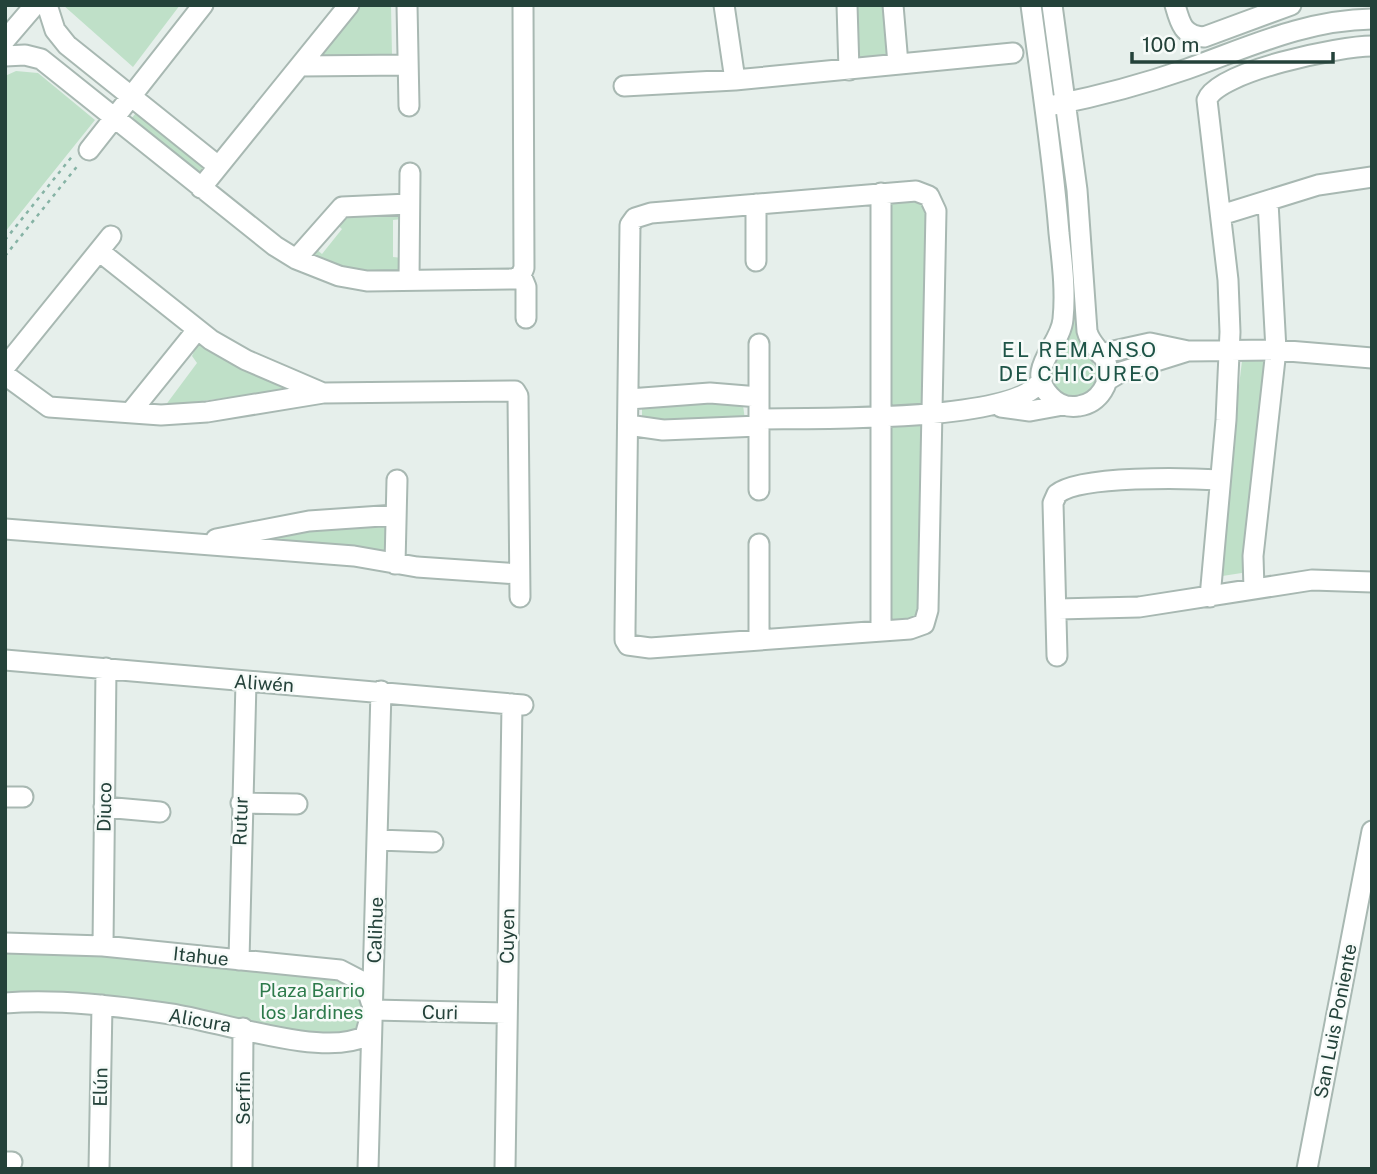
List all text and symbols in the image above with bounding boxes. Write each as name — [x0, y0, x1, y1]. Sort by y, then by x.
scale bar — [1132, 21, 1333, 65]
text: 100 m — [1142, 32, 1199, 57]
district label: EL REMANSO DE CHICUREO — [999, 337, 1161, 386]
street label: Aliwén — [233, 670, 295, 696]
street label: Diuco — [93, 782, 115, 832]
street label: Rutur — [228, 796, 252, 846]
street label: Calihue — [363, 896, 387, 964]
street label: Cuyen — [496, 908, 518, 964]
street label: Itahue — [172, 942, 230, 970]
street label: San Luis Poniente — [1309, 942, 1361, 1100]
park label: Plaza Barrio los Jardines — [259, 979, 365, 1023]
street label: Curi — [422, 1001, 458, 1023]
street label: Alicura — [167, 1004, 233, 1036]
street label: Elún — [89, 1067, 111, 1107]
street label: Serfin — [232, 1071, 254, 1125]

